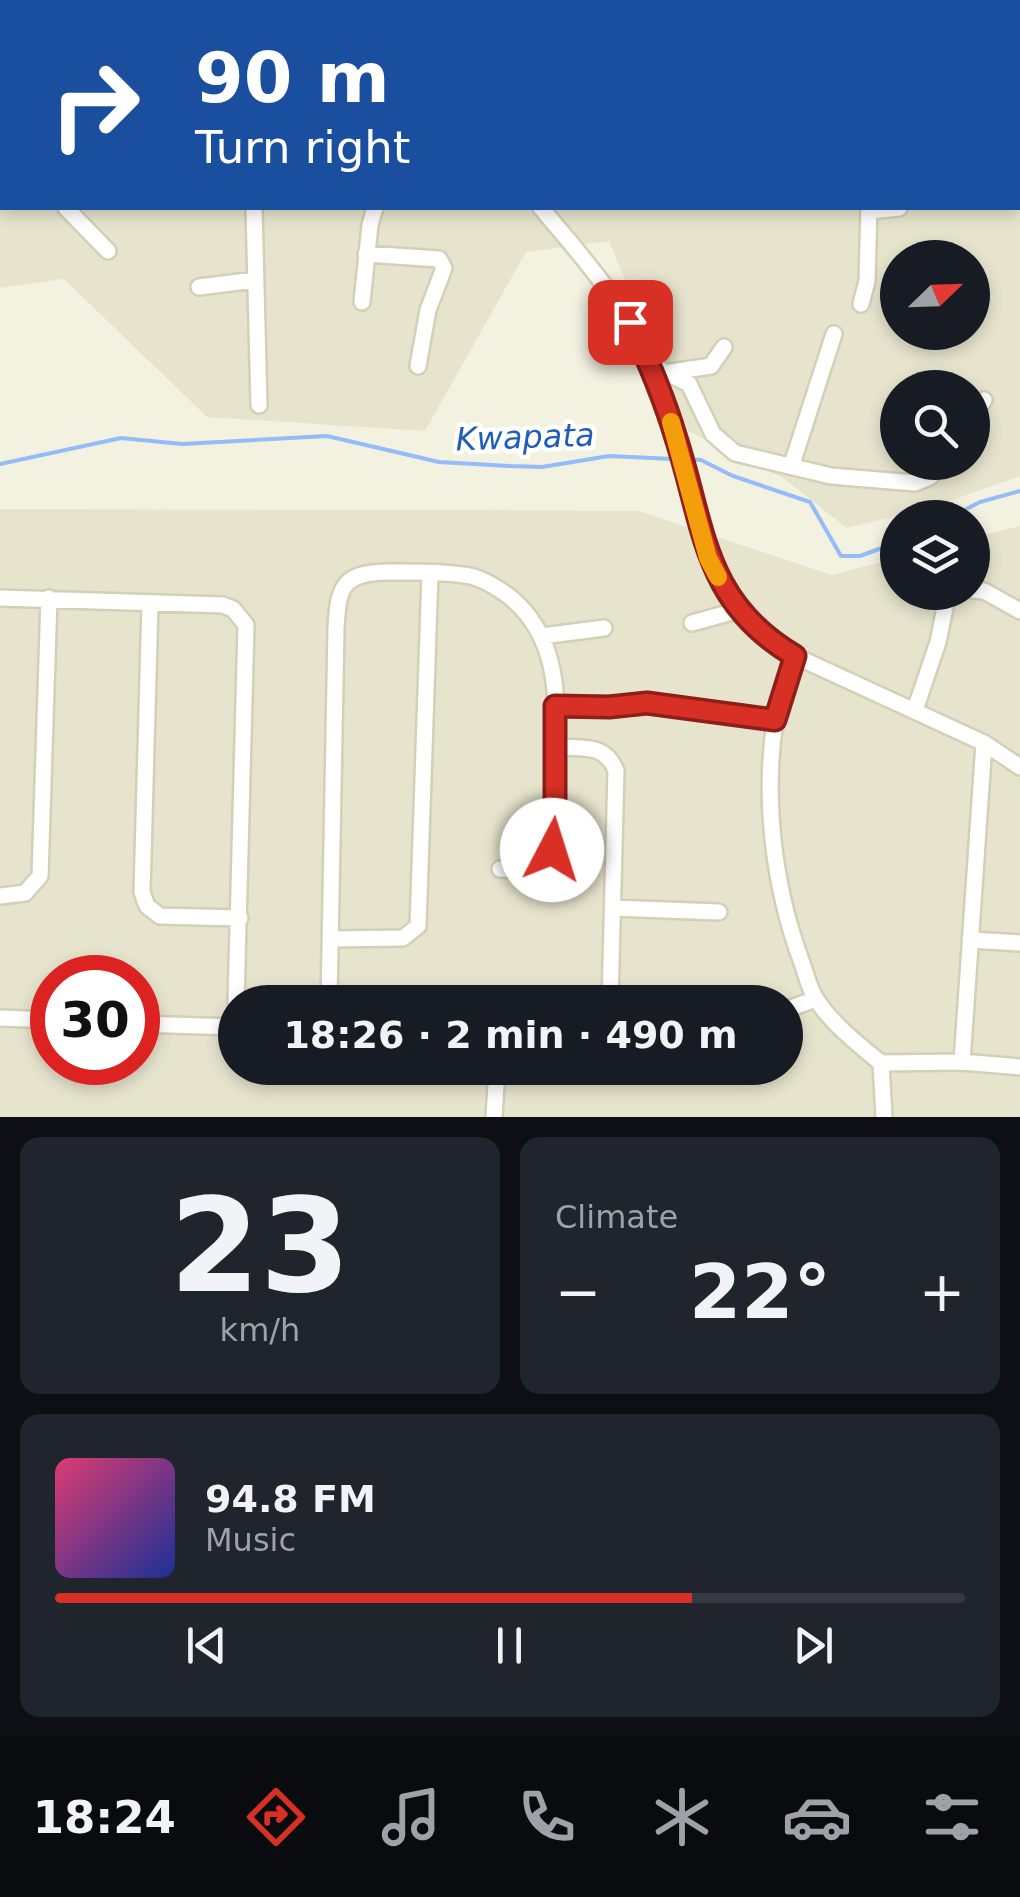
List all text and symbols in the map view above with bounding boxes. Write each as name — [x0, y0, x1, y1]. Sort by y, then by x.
text: 90 m — [195, 37, 390, 119]
icon: right — [30, 40, 160, 170]
text: Turn right — [195, 121, 410, 174]
north arrow — [880, 240, 990, 350]
map controls — [880, 240, 990, 610]
pin — [588, 280, 673, 365]
icon: arrive — [603, 295, 658, 350]
button: search — [880, 370, 990, 480]
water label: Kwapata — [455, 416, 595, 458]
button: layers — [880, 500, 990, 610]
position arrow — [500, 798, 604, 902]
speed limit sign: 30 — [30, 955, 160, 1085]
text: 18:26 · 2 min · 490 m — [283, 1013, 738, 1057]
text: 23 — [170, 1170, 350, 1322]
text: Climate — [555, 1198, 678, 1236]
text: 22° — [689, 1248, 831, 1336]
text: − — [555, 1260, 601, 1324]
text: + — [919, 1260, 965, 1324]
text: km/h — [220, 1311, 300, 1349]
text: 94.8 FM — [205, 1477, 376, 1521]
text: Music — [205, 1521, 296, 1559]
icon: previous — [179, 1618, 234, 1673]
icon: pause — [482, 1618, 537, 1673]
icon: next — [786, 1618, 841, 1673]
icon: directions — [241, 1782, 311, 1852]
icon: music — [376, 1782, 446, 1852]
icon: phone — [512, 1782, 582, 1852]
icon: climate — [647, 1782, 717, 1852]
icon: car — [782, 1782, 852, 1852]
icon: filters — [917, 1782, 987, 1852]
text: 18:24 — [33, 1791, 176, 1844]

